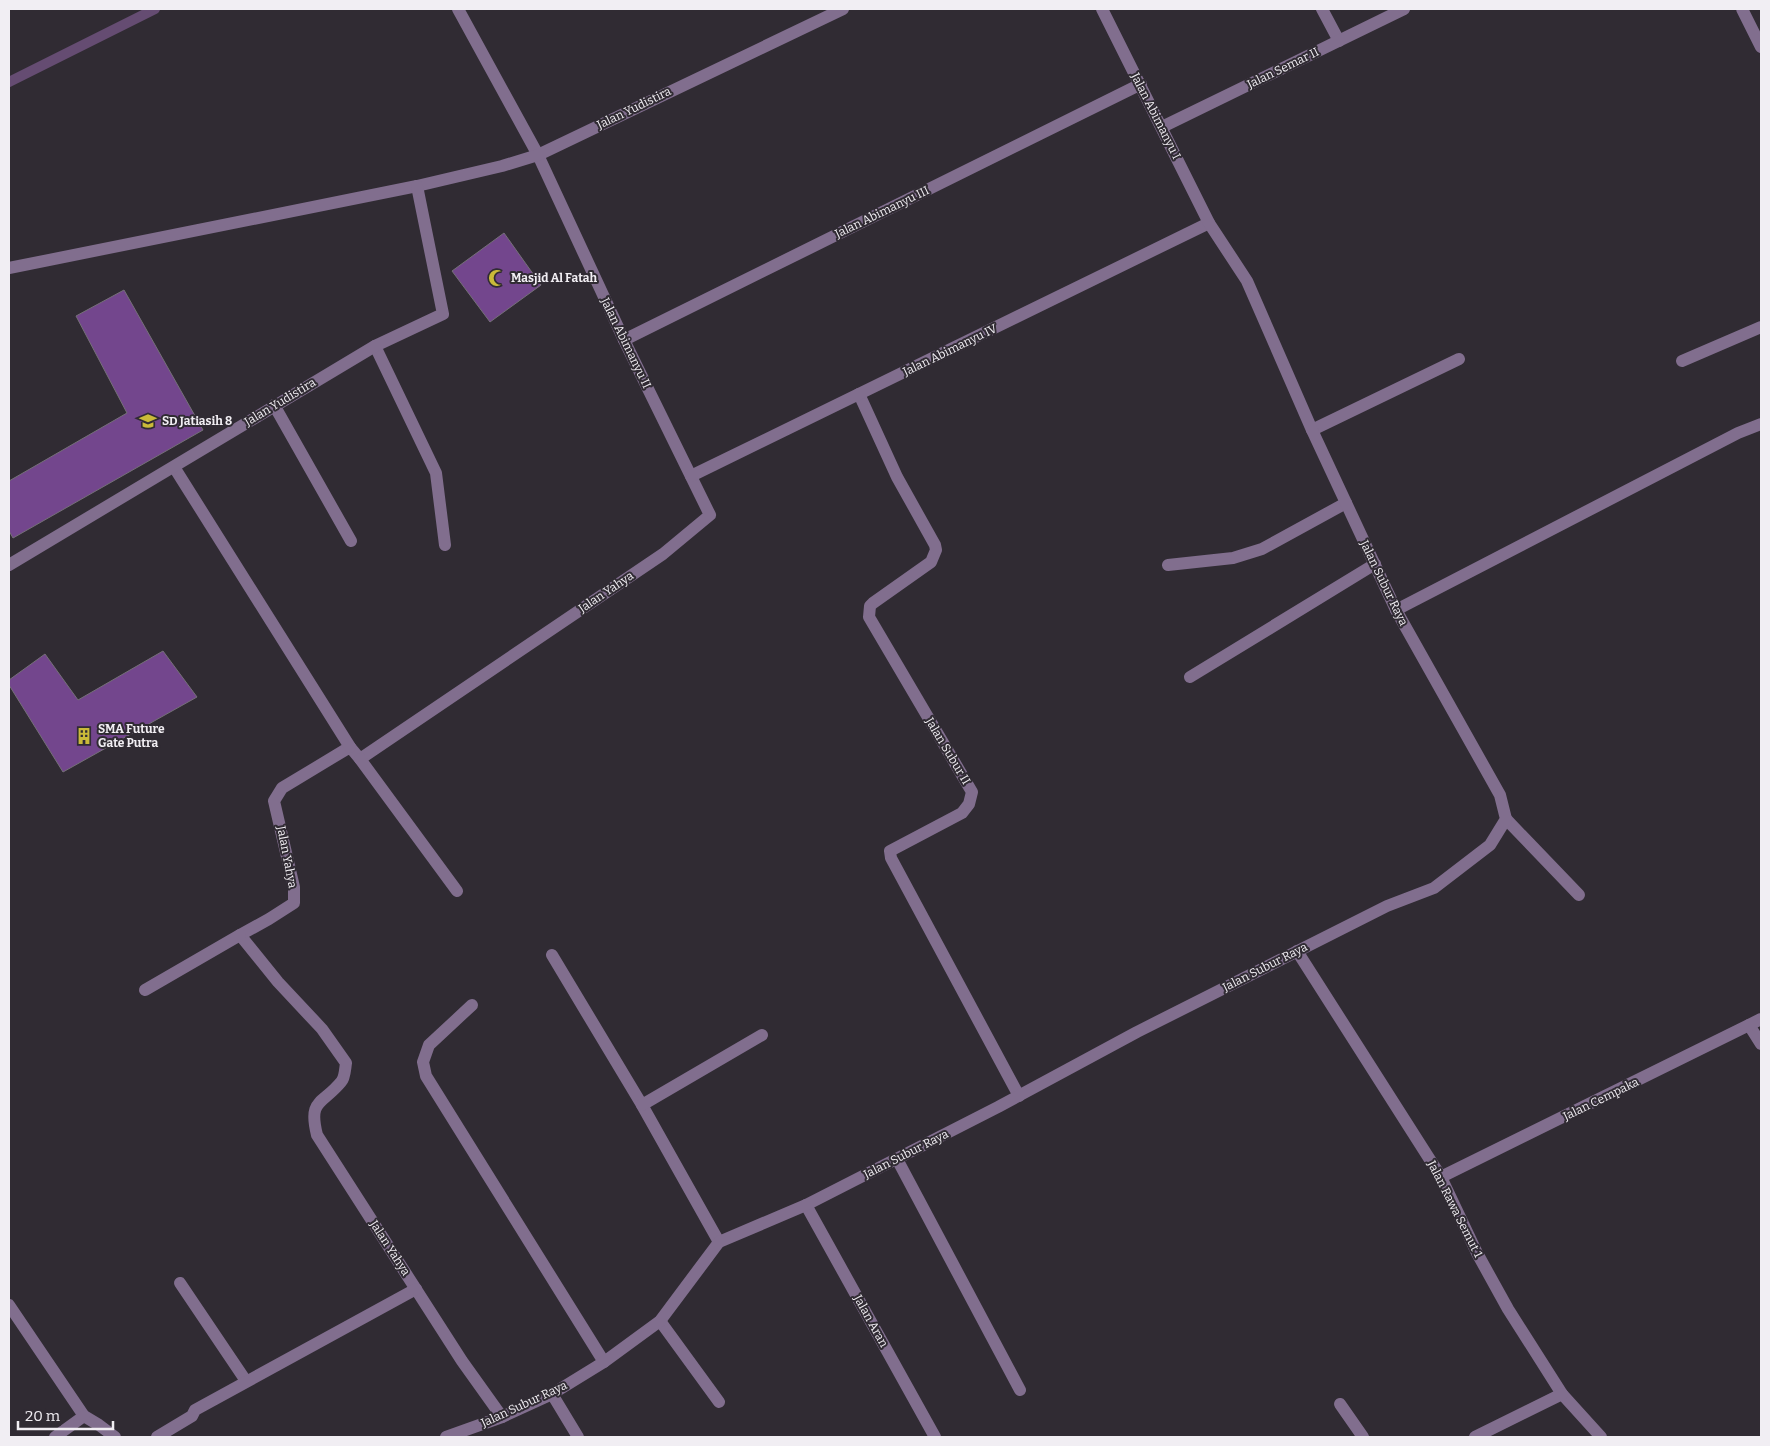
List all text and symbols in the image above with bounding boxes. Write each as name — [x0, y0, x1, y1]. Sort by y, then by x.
street label: Jalan Semar II — [1244, 45, 1321, 92]
street label: Jalan Abimanyu I — [1128, 70, 1184, 161]
street label: Jalan Yudistira — [594, 84, 674, 132]
street label: Jalan Abimanyu III — [832, 183, 931, 241]
mosque icon: Masjid Al Fatah — [487, 268, 507, 288]
place label: Masjid Al Fatah — [511, 271, 598, 286]
street label: Jalan Abimanyu II — [598, 295, 654, 391]
street label: Jalan Abimanyu IV — [900, 321, 1000, 379]
street label: Jalan Yudistira — [241, 375, 318, 429]
school or university icon: SD Jatiasih 8 — [138, 411, 158, 431]
place label: SD Jatiasih 8 — [162, 414, 232, 428]
street label: Jalan Subur Raya — [1357, 537, 1411, 628]
street label: Jalan Yahya — [575, 568, 636, 616]
street label: Jalan Subur II — [922, 714, 973, 787]
place label: SMA Future Gate Putra — [98, 722, 165, 750]
building icon: SMA Future Gate Putra — [74, 726, 94, 746]
street label: Jalan Yahya — [274, 824, 300, 890]
street label: Jalan Subur Raya — [1219, 939, 1310, 995]
street label: Jalan Cempaka — [1560, 1074, 1641, 1124]
street label: Jalan Subur Raya — [860, 1126, 951, 1182]
street label: Jalan Rawa Semut 1 — [1424, 1157, 1485, 1260]
street label: Jalan Yahya — [366, 1217, 413, 1279]
street label: Jalan Aran — [850, 1292, 891, 1350]
street label: Jalan Subur Raya — [478, 1378, 570, 1430]
scale bar — [18, 1398, 112, 1430]
text: 20 m — [25, 1407, 61, 1425]

